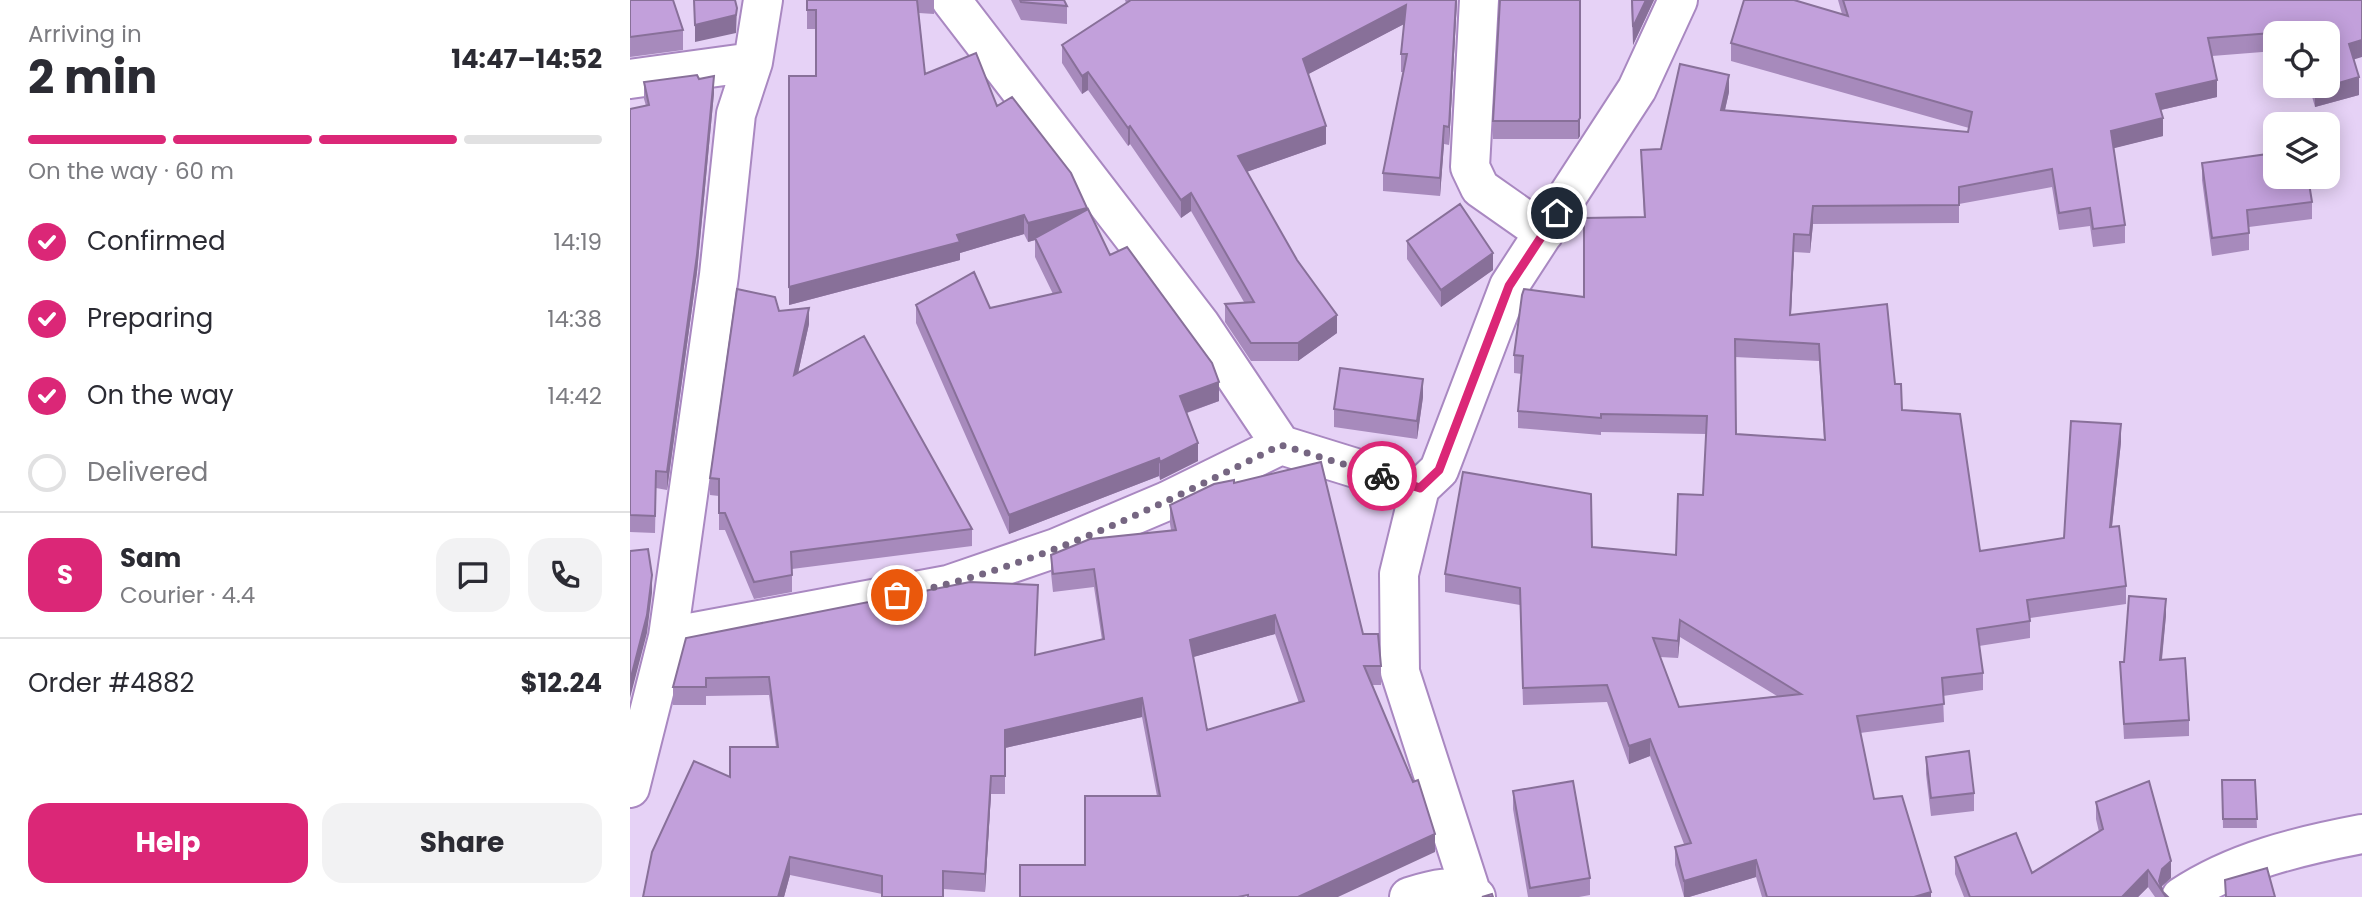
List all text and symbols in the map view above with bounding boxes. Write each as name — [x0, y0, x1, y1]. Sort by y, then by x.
text: Arriving in — [28, 18, 142, 50]
map controls — [2263, 21, 2340, 189]
button: locate — [2263, 21, 2340, 98]
text: 14:47–14:52 — [451, 41, 602, 77]
text: 2 min — [28, 45, 157, 109]
button: layers — [2263, 112, 2340, 189]
text: On the way · 60 m — [28, 155, 234, 187]
pin — [1527, 183, 1587, 243]
icon: home — [1538, 194, 1576, 232]
icon: check — [28, 223, 66, 261]
text: Confirmed — [87, 223, 225, 259]
text: 14:19 — [553, 226, 602, 258]
icon: check — [28, 300, 66, 338]
text: Preparing — [87, 300, 213, 336]
text: 14:38 — [547, 303, 602, 335]
icon: check — [28, 377, 66, 415]
text: On the way — [87, 377, 234, 413]
text: 14:42 — [548, 380, 602, 412]
courier — [1347, 441, 1417, 511]
text: Delivered — [87, 454, 208, 490]
icon: bike — [1363, 457, 1401, 495]
button: chat — [436, 538, 510, 612]
button: phone — [528, 538, 602, 612]
text: Sam — [120, 540, 181, 576]
text: S — [57, 557, 73, 593]
pin — [867, 565, 927, 625]
icon: bag — [878, 576, 916, 614]
text: Courier · 4.4 — [120, 579, 255, 611]
text: Order #4882 — [28, 665, 194, 701]
text: $12.24 — [520, 665, 602, 701]
button: Help — [28, 803, 308, 883]
button: Share — [322, 803, 602, 883]

